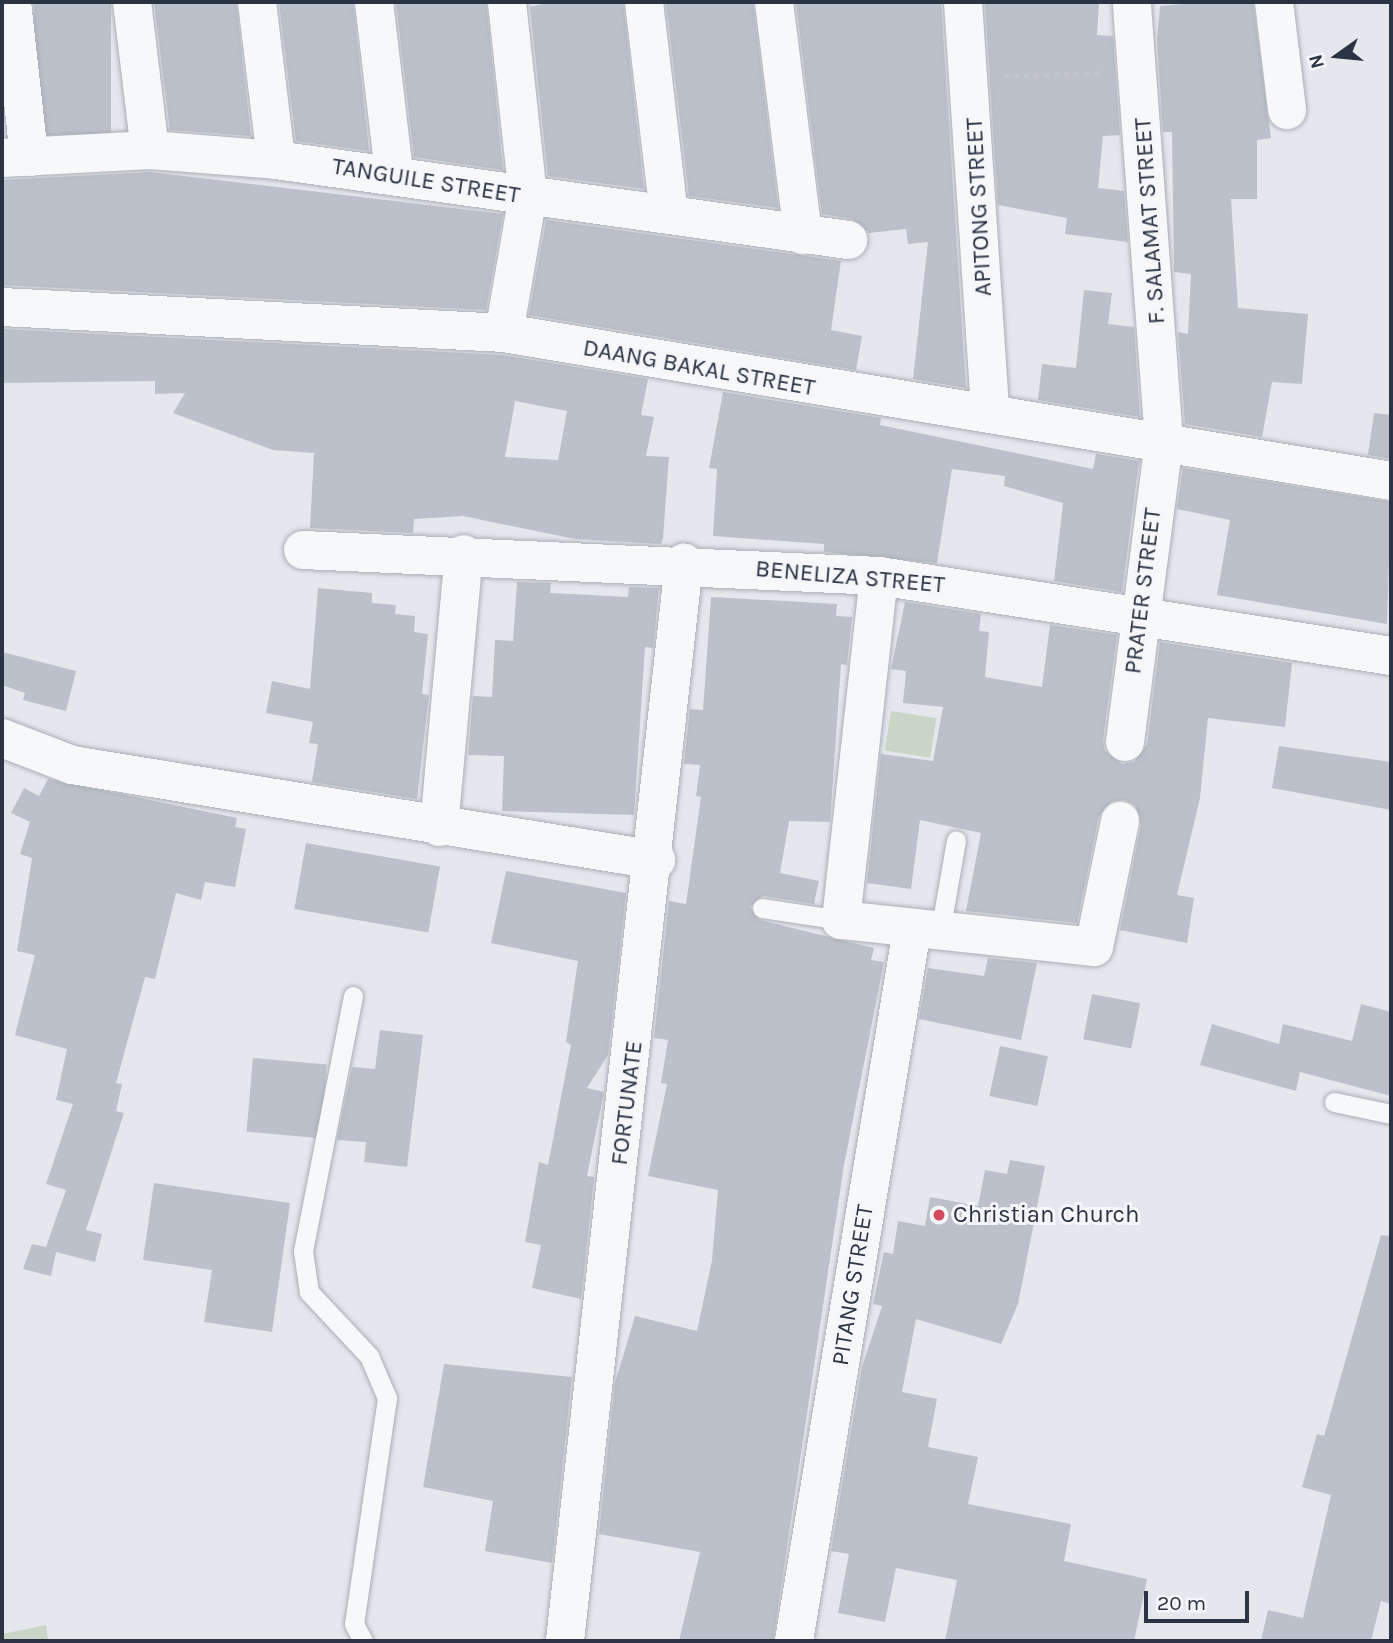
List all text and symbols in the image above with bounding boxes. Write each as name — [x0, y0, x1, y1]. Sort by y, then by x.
north arrow — [1302, 21, 1372, 91]
text: N — [1304, 52, 1329, 71]
street label: APITONG STREET — [960, 117, 998, 297]
street label: F. SALAMAT STREET — [1128, 117, 1172, 325]
street label: TANGUILE STREET — [330, 152, 522, 210]
street label: DAANG BAKAL STREET — [581, 333, 817, 403]
street label: PRATER STREET — [1119, 506, 1167, 676]
street label: BENELIZA STREET — [754, 554, 946, 600]
street label: FORTUNATE — [605, 1039, 649, 1167]
place label: Christian Church — [953, 1201, 1139, 1229]
street label: PITANG STREET — [826, 1202, 880, 1368]
marker: Christian Church — [931, 1207, 947, 1223]
scale bar — [1148, 1576, 1253, 1620]
text: 20 m — [1157, 1591, 1206, 1615]

